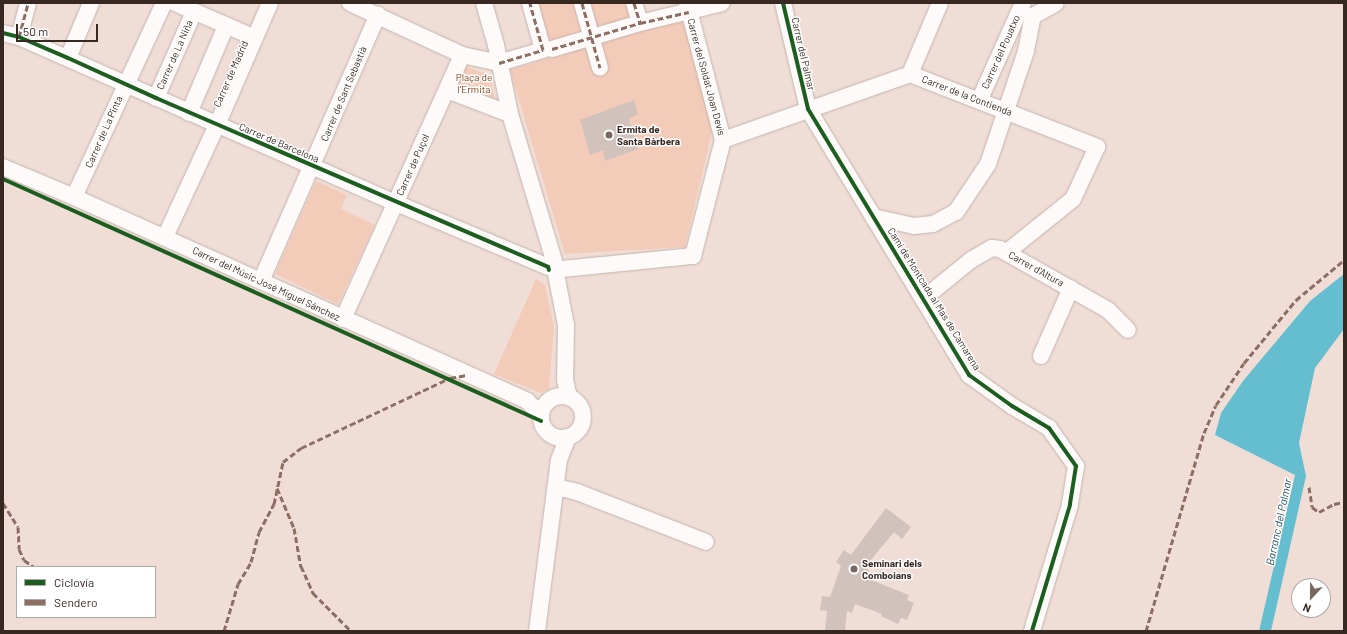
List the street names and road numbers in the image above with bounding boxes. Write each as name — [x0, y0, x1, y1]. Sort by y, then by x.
street label: Carrer del Pouatxo — [979, 13, 1023, 91]
street label: Carrer del Palmar — [789, 16, 817, 92]
street label: Carrer del Soldat Joan Devís — [685, 17, 727, 137]
street label: Carrer de La Niña — [154, 18, 196, 92]
street label: Carrer de Madrid — [211, 39, 251, 109]
street label: Carrer de Sant Sebastià — [319, 45, 369, 143]
street label: Carrer de la Contienda — [920, 73, 1014, 119]
street label: Carrer de La Pinta — [83, 94, 125, 170]
street label: Carrer de Barcelona — [237, 121, 321, 165]
street label: Carrer de Puçol — [394, 132, 432, 198]
street label: Camí de Montcada al Mas de Camarena — [885, 226, 983, 372]
street label: Carrer del Músic José Miguel Sánchez — [190, 244, 342, 324]
street label: Carrer d'Altura — [1006, 249, 1066, 289]

